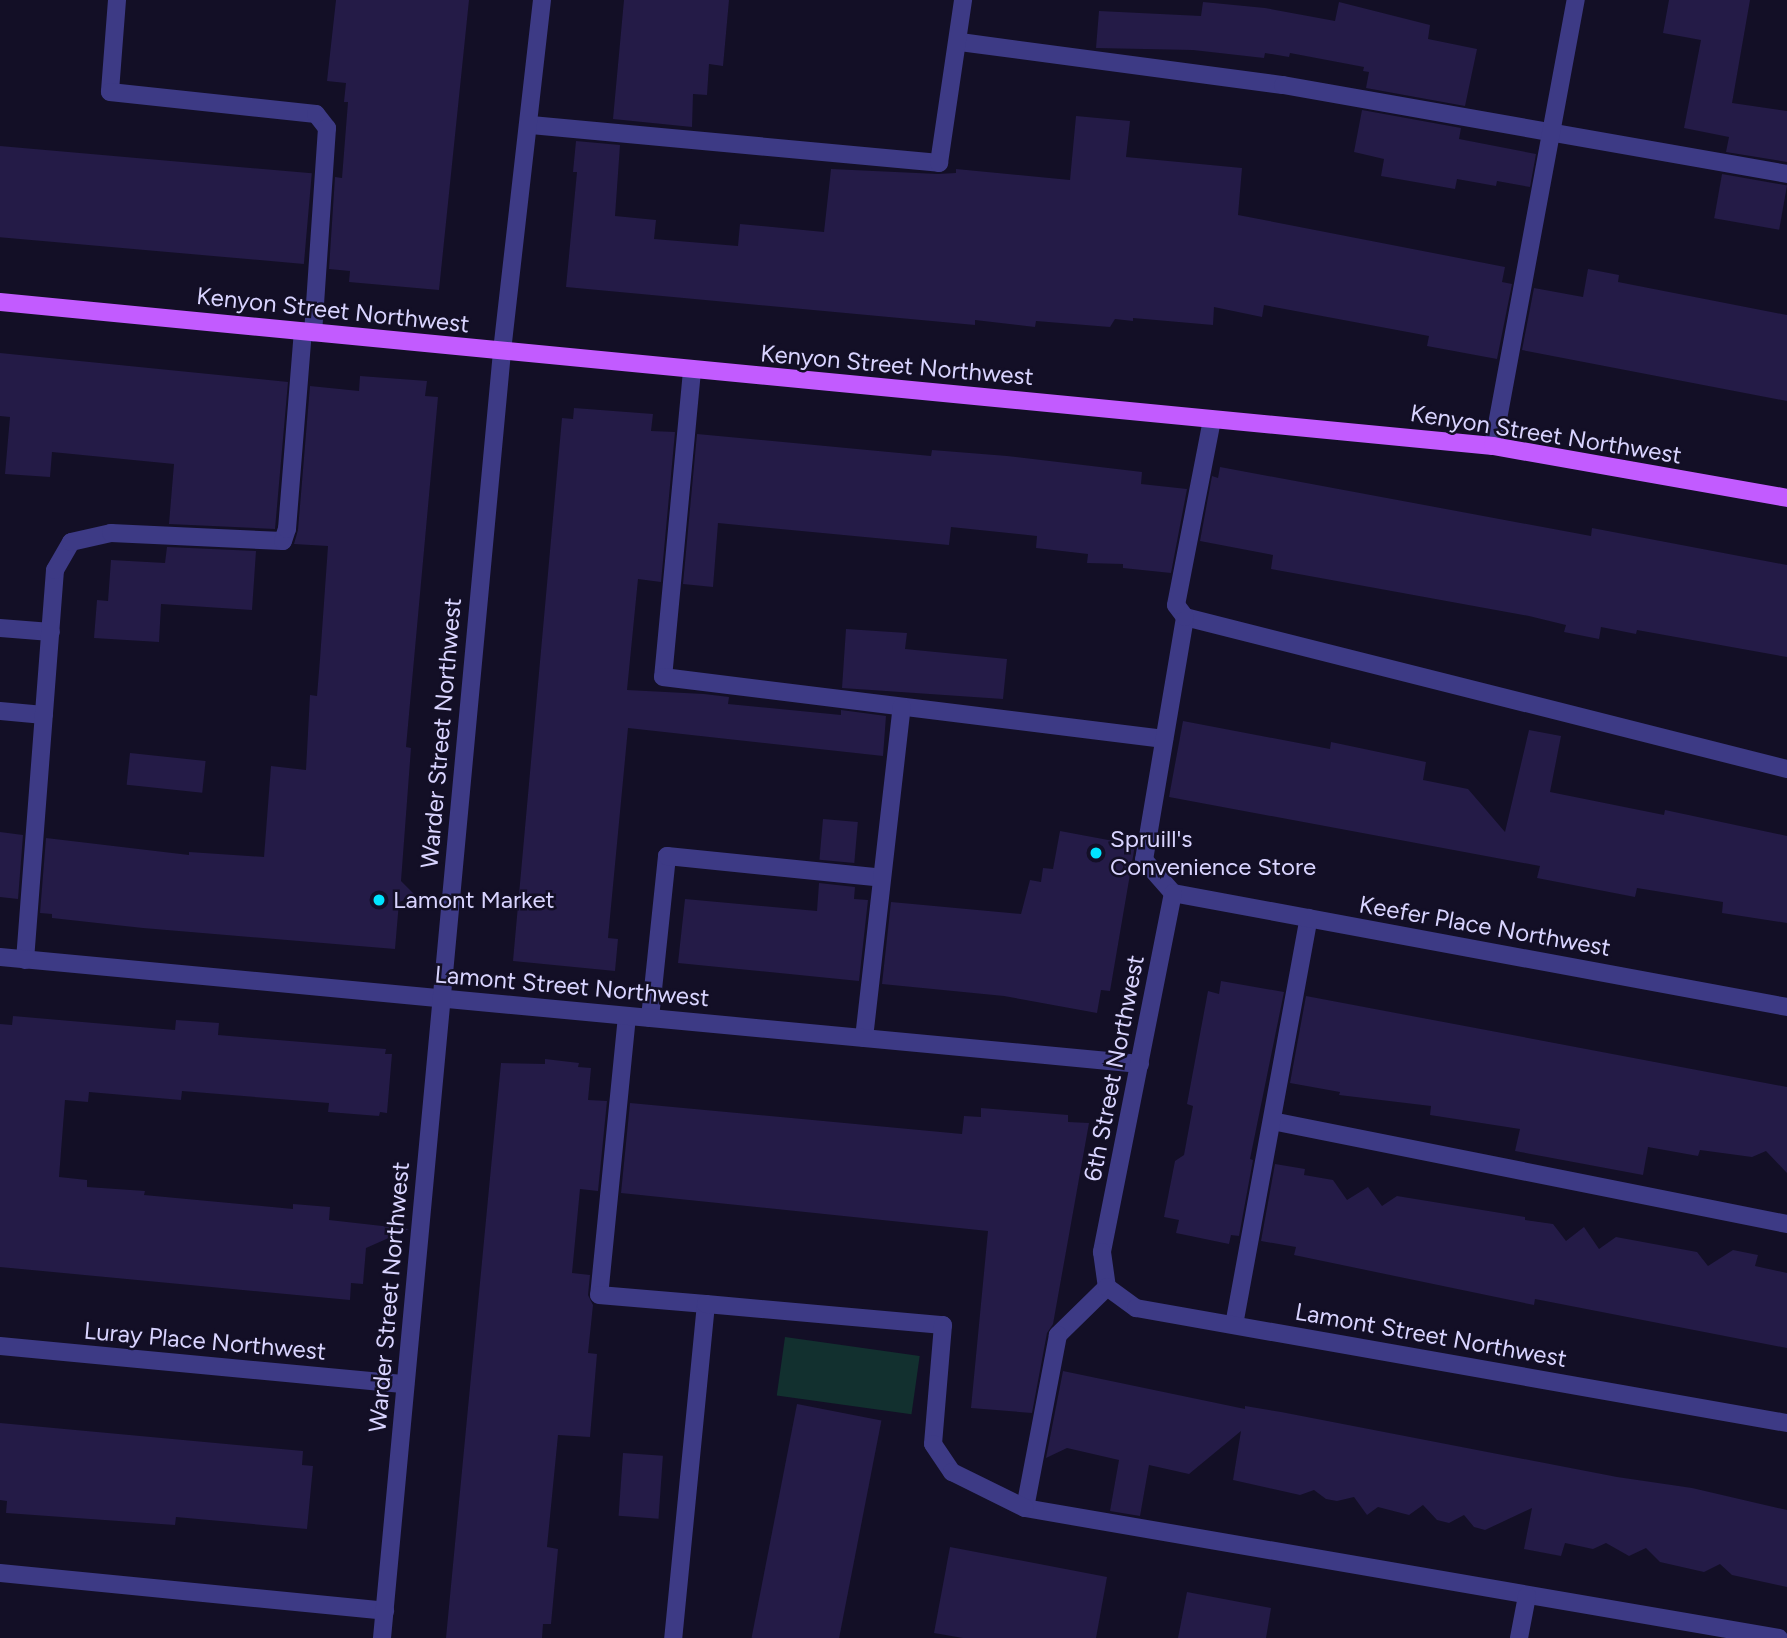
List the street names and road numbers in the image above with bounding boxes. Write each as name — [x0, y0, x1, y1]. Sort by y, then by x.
street label: Kenyon Street Northwest — [195, 281, 471, 339]
street label: Kenyon Street Northwest — [759, 339, 1035, 391]
street label: Kenyon Street Northwest — [1408, 398, 1684, 470]
street label: Warder Street Northwest — [415, 596, 467, 870]
street label: Keefer Place Northwest — [1357, 890, 1613, 962]
street label: 6th Street Northwest — [1078, 952, 1150, 1184]
street label: Lamont Street Northwest — [434, 960, 710, 1012]
street label: Warder Street Northwest — [363, 1160, 415, 1434]
street label: Lamont Street Northwest — [1293, 1297, 1569, 1373]
street label: Luray Place Northwest — [83, 1316, 327, 1366]

